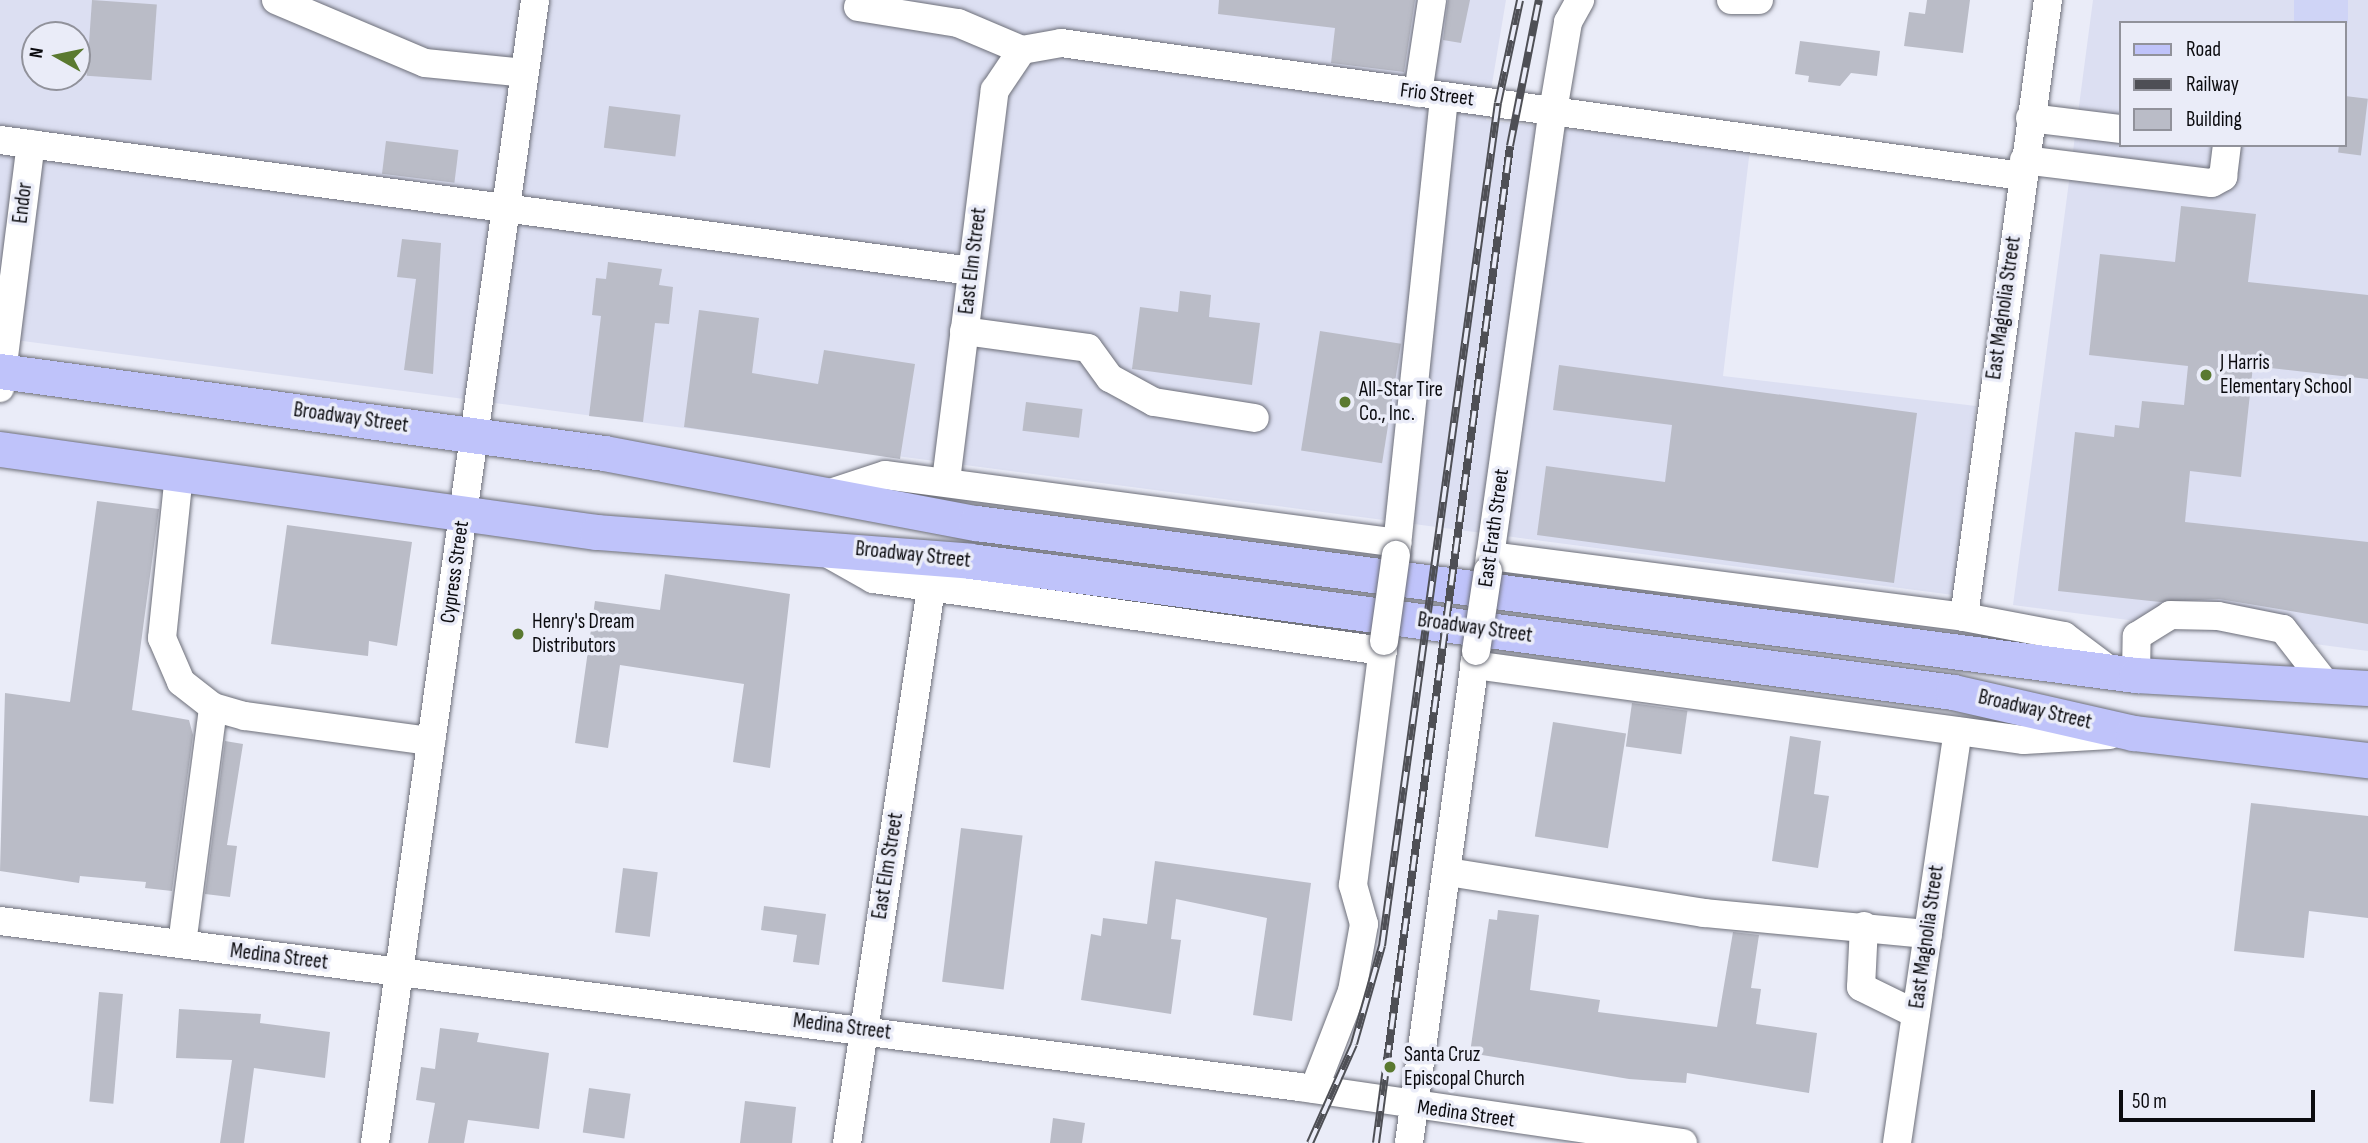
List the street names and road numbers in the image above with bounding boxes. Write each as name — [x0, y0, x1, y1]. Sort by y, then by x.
street label: Frio Street — [1399, 78, 1475, 112]
street label: Endor — [8, 181, 38, 225]
street label: East Elm Street — [954, 206, 992, 316]
street label: East Magnolia Street — [1981, 235, 2027, 381]
street label: Broadway Street — [292, 397, 410, 439]
street label: East Erath Street — [1473, 467, 1515, 589]
street label: Cypress Street — [435, 519, 475, 625]
street label: Broadway Street — [854, 536, 972, 574]
street label: Broadway Street — [1416, 607, 1534, 649]
street label: Broadway Street — [1976, 685, 2094, 735]
street label: East Elm Street — [867, 811, 909, 921]
street label: East Magnolia Street — [1904, 864, 1950, 1010]
street label: Medina Street — [229, 939, 329, 975]
street label: Medina Street — [792, 1009, 892, 1045]
street label: Medina Street — [1416, 1095, 1516, 1133]

